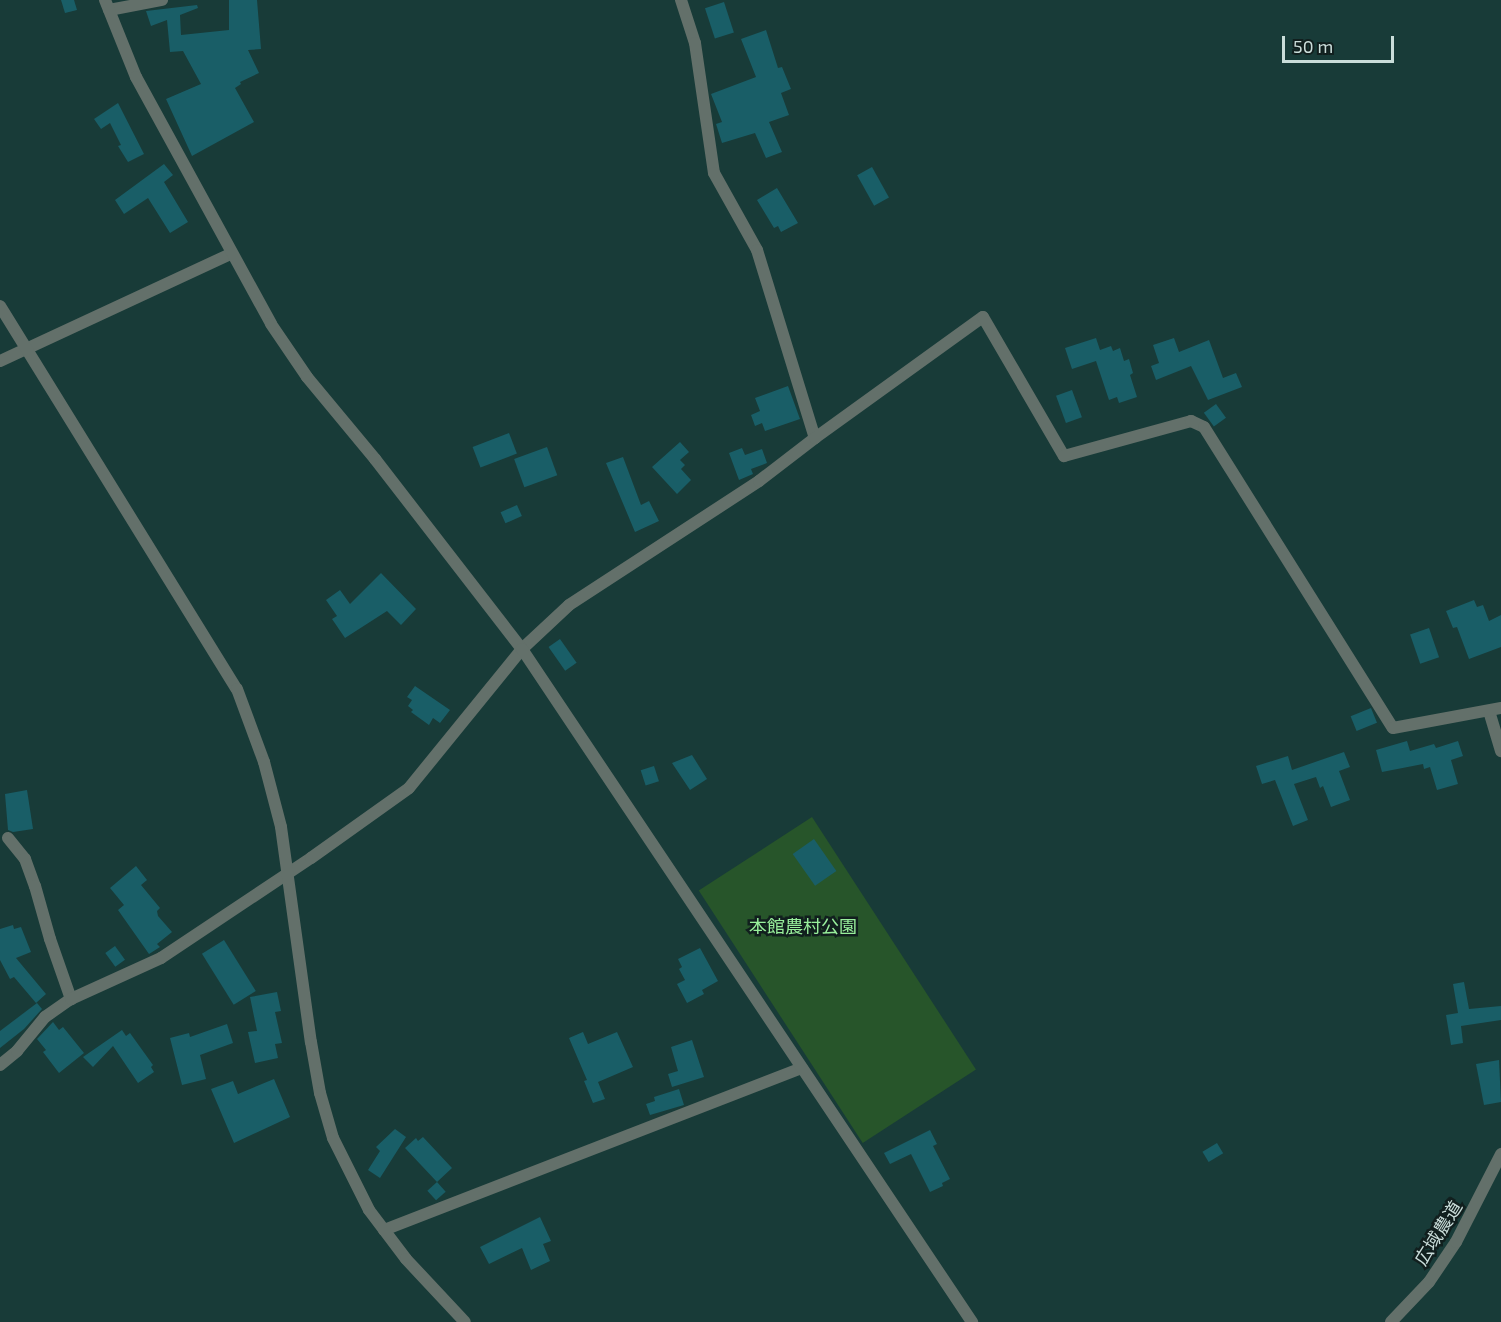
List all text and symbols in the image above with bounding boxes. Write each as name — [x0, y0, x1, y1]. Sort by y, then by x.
scale bar — [1285, 24, 1398, 62]
text: 50 m — [1293, 35, 1333, 57]
park label: 本館農村公園 — [749, 915, 857, 937]
street label: 広域農道 — [1410, 1197, 1466, 1269]

